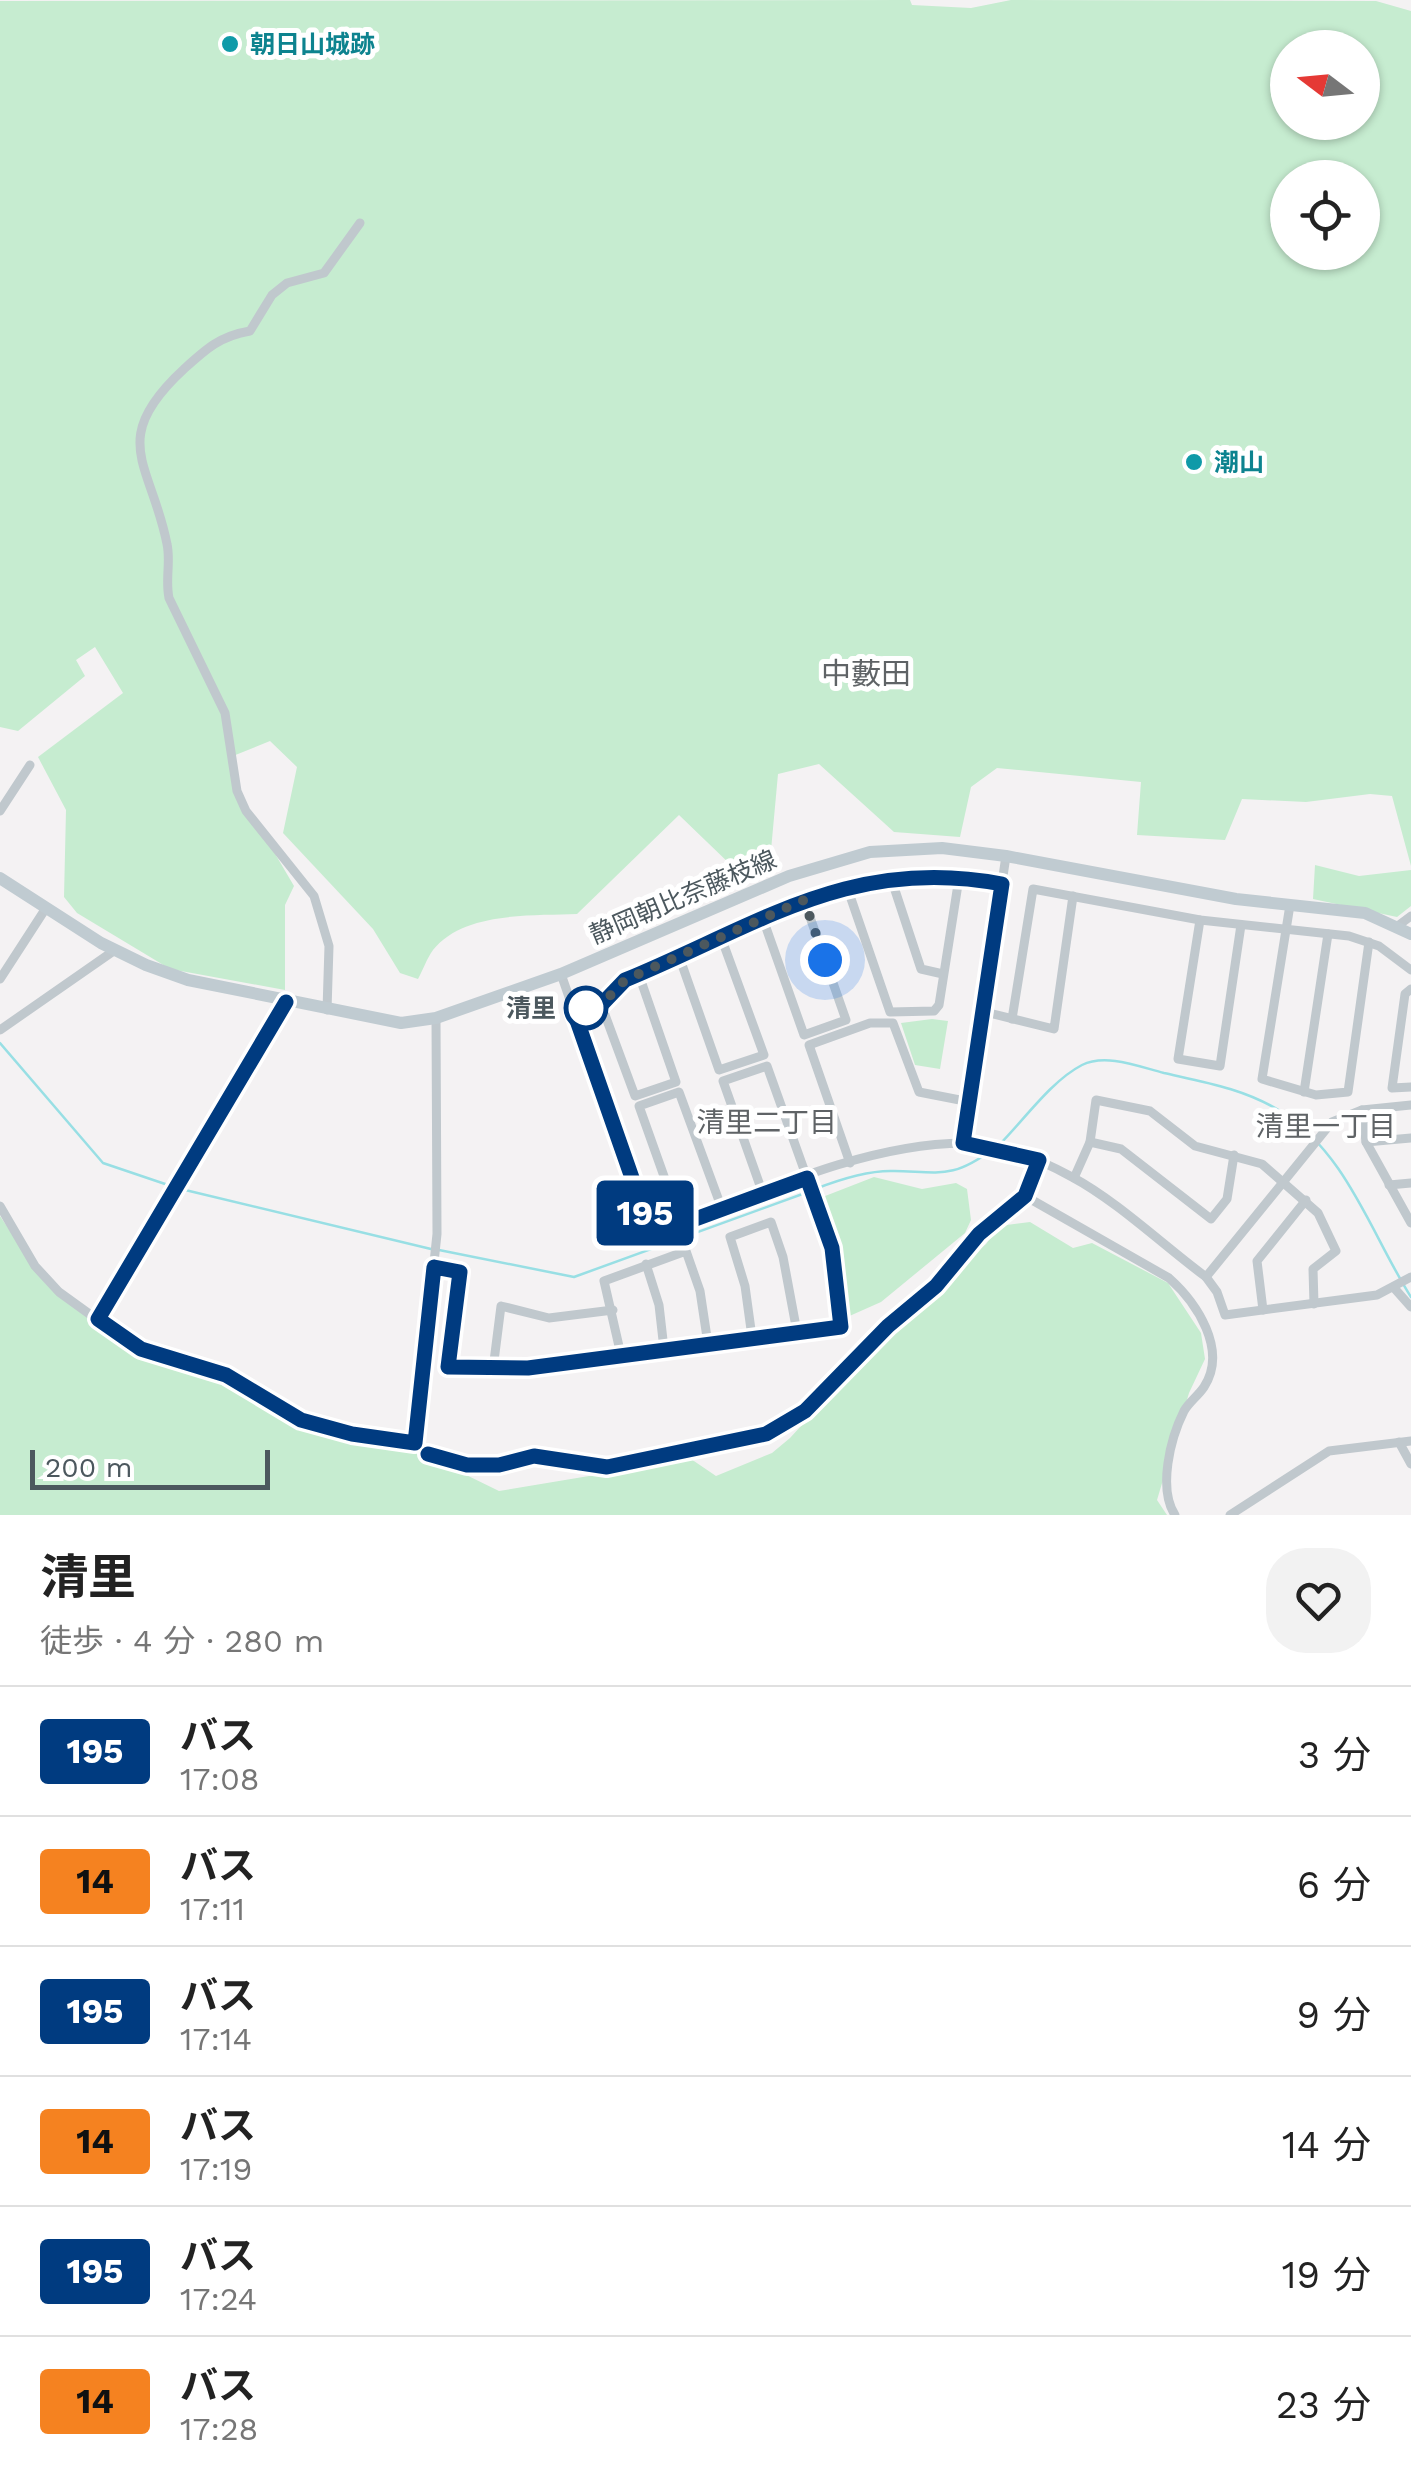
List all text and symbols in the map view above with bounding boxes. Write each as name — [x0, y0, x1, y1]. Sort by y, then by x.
place label: 朝日山城跡 — [250, 30, 375, 59]
north arrow — [1270, 30, 1380, 140]
map controls — [1270, 30, 1380, 270]
marker: 朝日山城跡 — [219, 33, 241, 55]
button: locate — [1270, 160, 1380, 270]
place label: 潮山 — [1214, 448, 1264, 477]
marker: 潮山 — [1183, 451, 1205, 473]
district label: 中藪田 — [821, 656, 911, 691]
street label: 静岡朝比奈藤枝線 — [585, 845, 781, 949]
your location — [800, 935, 850, 985]
marker: 清里 — [565, 987, 607, 1029]
place label: 清里 — [506, 994, 556, 1023]
district label: 清里二丁目 — [697, 1106, 837, 1139]
district label: 清里一丁目 — [1256, 1110, 1396, 1143]
line badge: 195 — [588, 1180, 702, 1246]
text: 195 — [617, 1192, 673, 1234]
scale bar — [30, 1445, 270, 1490]
text: 200 m — [45, 1451, 132, 1484]
button: heart — [1266, 1548, 1371, 1653]
text: 清里 — [40, 1549, 136, 1606]
text: 徒歩 · 4 分 · 280 m — [40, 1622, 324, 1660]
text: バス — [180, 1714, 256, 1758]
text: 195 — [67, 1730, 123, 1772]
text: 3 分 — [1298, 1733, 1371, 1777]
text: 17:08 — [180, 1760, 260, 1798]
text: バス — [180, 1844, 256, 1888]
text: 14 — [76, 1860, 114, 1902]
text: 6 分 — [1297, 1863, 1371, 1907]
text: 17:11 — [180, 1890, 245, 1928]
text: バス — [180, 1974, 256, 2018]
text: 195 — [67, 1990, 123, 2032]
text: 9 分 — [1297, 1993, 1371, 2037]
text: 17:14 — [180, 2020, 252, 2058]
text: バス — [180, 2104, 256, 2148]
text: 14 — [76, 2120, 114, 2162]
text: 14 分 — [1282, 2123, 1371, 2167]
text: 17:19 — [180, 2150, 252, 2188]
text: バス — [180, 2234, 256, 2278]
text: 195 — [67, 2250, 123, 2292]
text: 19 分 — [1282, 2253, 1371, 2297]
text: 17:24 — [180, 2280, 257, 2318]
text: バス — [180, 2364, 256, 2408]
text: 14 — [76, 2380, 114, 2422]
text: 23 分 — [1276, 2383, 1371, 2427]
text: 17:28 — [180, 2410, 258, 2448]

